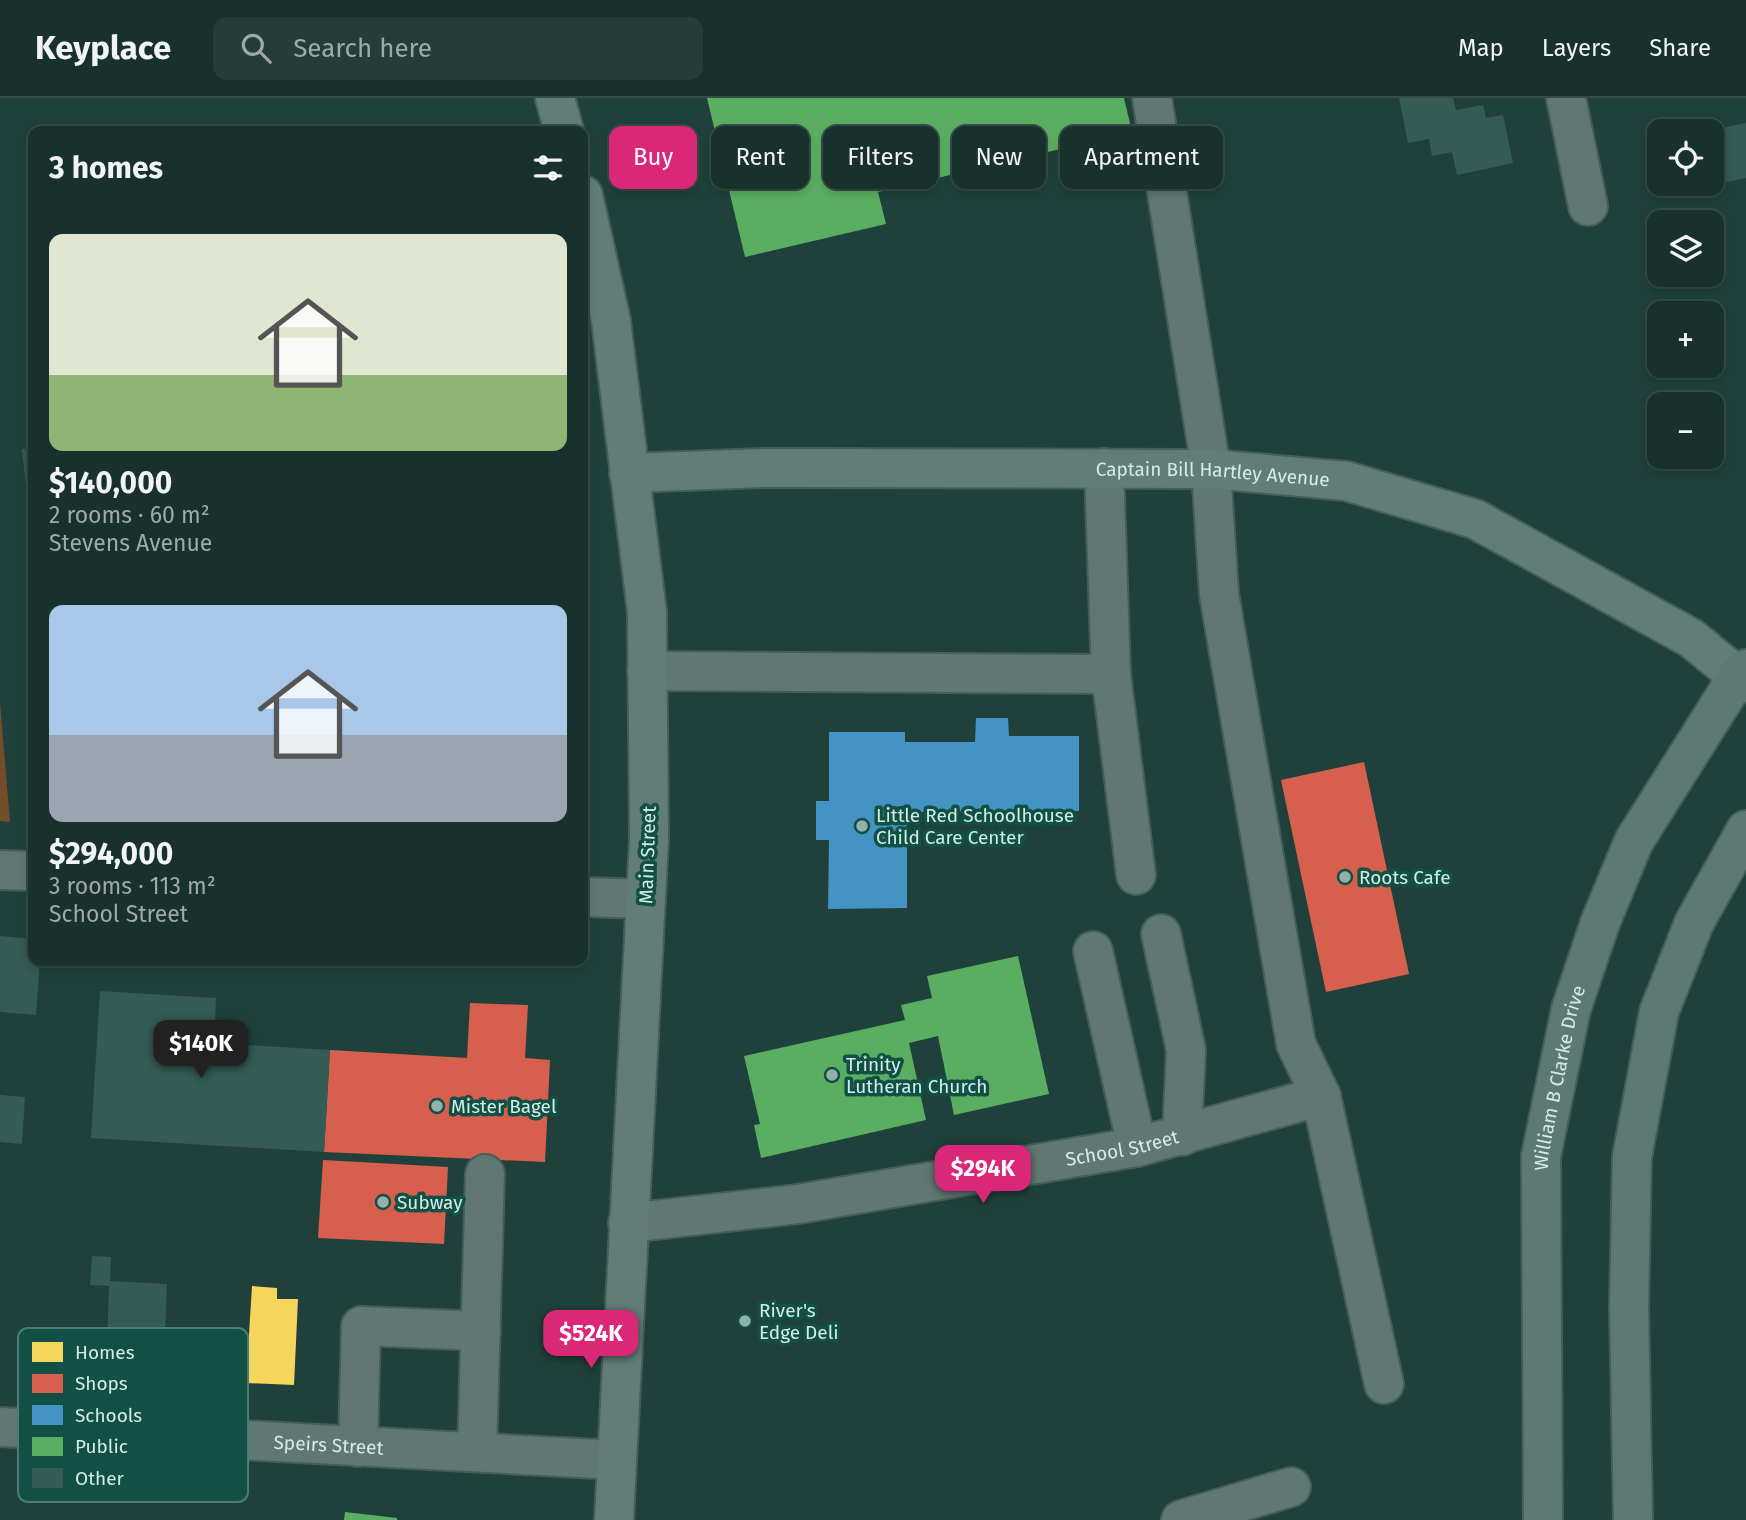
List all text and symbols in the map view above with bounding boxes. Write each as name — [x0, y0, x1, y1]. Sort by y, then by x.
search box — [213, 17, 703, 80]
text: Keyplace — [35, 28, 171, 68]
icon: search — [237, 29, 275, 67]
text: Search here — [293, 33, 432, 64]
text: Map — [1458, 34, 1504, 62]
text: Layers — [1542, 34, 1611, 62]
text: Share — [1649, 34, 1711, 62]
map controls — [1647, 119, 1724, 469]
button: locate — [1647, 119, 1724, 196]
chip: Buy — [609, 126, 697, 189]
chip: Rent — [711, 126, 809, 189]
chip: Filters — [823, 126, 938, 189]
chip: New — [952, 126, 1046, 189]
chip: Apartment — [1060, 126, 1223, 189]
icon: filters — [529, 149, 567, 187]
text: 3 homes — [49, 150, 163, 186]
button: layers — [1647, 210, 1724, 287]
icon: home — [245, 280, 371, 406]
button: + — [1647, 301, 1724, 378]
button: − — [1647, 392, 1724, 469]
street label: Captain Bill Hartley Avenue — [1096, 458, 1331, 491]
text: $140,000 — [49, 465, 172, 501]
text: 2 rooms · 60 m² — [49, 501, 210, 529]
text: Stevens Avenue — [49, 529, 212, 557]
icon: home — [245, 651, 371, 777]
place label: Little Red Schoolhouse Child Care Center — [876, 804, 1074, 849]
street label: Main Street — [634, 805, 661, 904]
marker: Little Red Schoolhouse Child Care Center — [854, 818, 870, 834]
text: $294,000 — [49, 836, 173, 872]
place label: Roots Cafe — [1359, 866, 1451, 889]
marker: Roots Cafe — [1337, 869, 1353, 885]
text: 3 rooms · 113 m² — [49, 872, 216, 900]
text: School Street — [49, 900, 188, 928]
street label: William B Clarke Drive — [1530, 982, 1590, 1171]
pin: $140K — [152, 1020, 250, 1080]
text: $140K — [169, 1029, 233, 1057]
place label: Trinity Lutheran Church — [846, 1053, 987, 1098]
marker: Trinity Lutheran Church — [824, 1067, 840, 1083]
place label: Mister Bagel — [451, 1095, 557, 1118]
marker: Mister Bagel — [429, 1098, 445, 1114]
street label: School Street — [1064, 1125, 1181, 1171]
pin: $294K — [934, 1146, 1032, 1205]
text: $294K — [951, 1154, 1015, 1182]
place label: Subway — [397, 1191, 463, 1214]
marker: Subway — [375, 1194, 391, 1210]
place label: River's Edge Deli — [759, 1299, 839, 1344]
pin: $524K — [542, 1310, 640, 1370]
marker: River's Edge Deli — [737, 1313, 753, 1329]
text: $524K — [559, 1319, 623, 1347]
legend — [18, 1328, 248, 1502]
text: Homes — [75, 1341, 135, 1364]
text: Shops — [75, 1372, 128, 1395]
text: Schools — [75, 1404, 142, 1427]
street label: Speirs Street — [273, 1431, 384, 1460]
text: Public — [75, 1435, 128, 1458]
text: Other — [75, 1467, 124, 1490]

